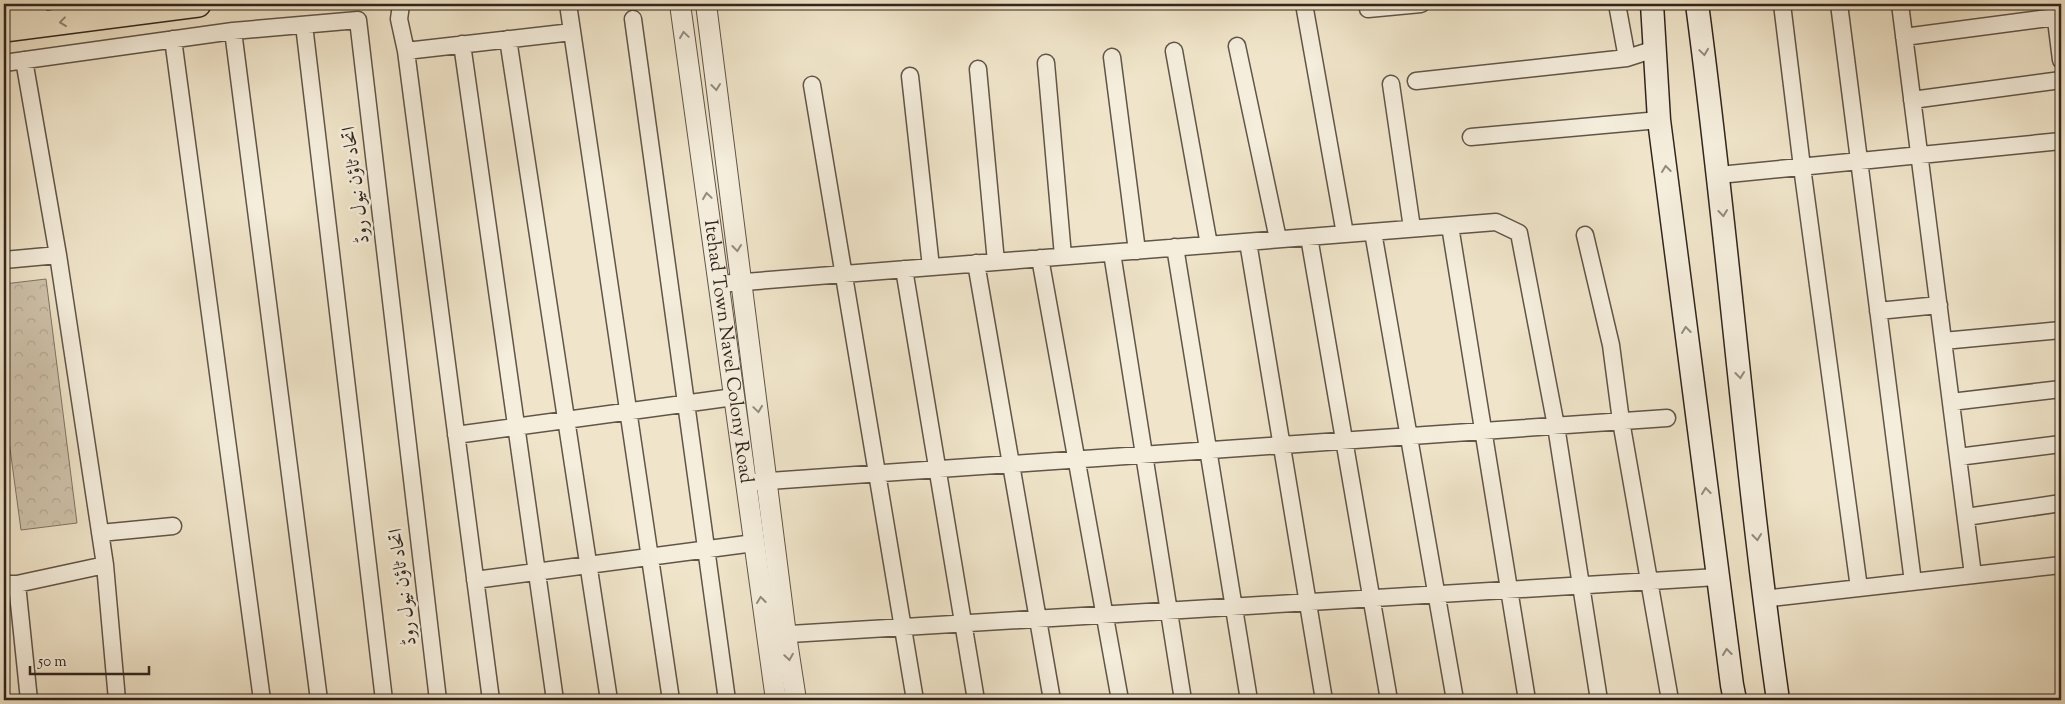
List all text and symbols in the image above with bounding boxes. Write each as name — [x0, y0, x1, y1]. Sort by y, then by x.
one-way arrow — [59, 16, 68, 26]
one-way arrow — [679, 31, 690, 39]
one-way arrow — [1698, 48, 1709, 56]
one-way arrow — [710, 83, 721, 91]
street label: اتحاد ٹاؤن نیول روڈ — [336, 125, 378, 245]
one-way arrow — [1661, 164, 1671, 173]
one-way arrow — [702, 192, 712, 201]
one-way arrow — [1717, 210, 1728, 218]
street label: Itehad Town Navel Colony Road — [696, 218, 760, 485]
one-way arrow — [731, 244, 742, 252]
one-way arrow — [1681, 326, 1692, 334]
one-way arrow — [1734, 371, 1745, 379]
one-way arrow — [752, 405, 763, 413]
one-way arrow — [1701, 487, 1712, 495]
street label: اتحاد ٹاؤن نیول روڈ — [383, 527, 425, 647]
one-way arrow — [1751, 533, 1762, 541]
one-way arrow — [756, 596, 767, 604]
scale bar — [30, 644, 149, 676]
one-way arrow — [1722, 648, 1733, 656]
text: 50 m — [37, 652, 67, 673]
one-way arrow — [784, 653, 794, 662]

